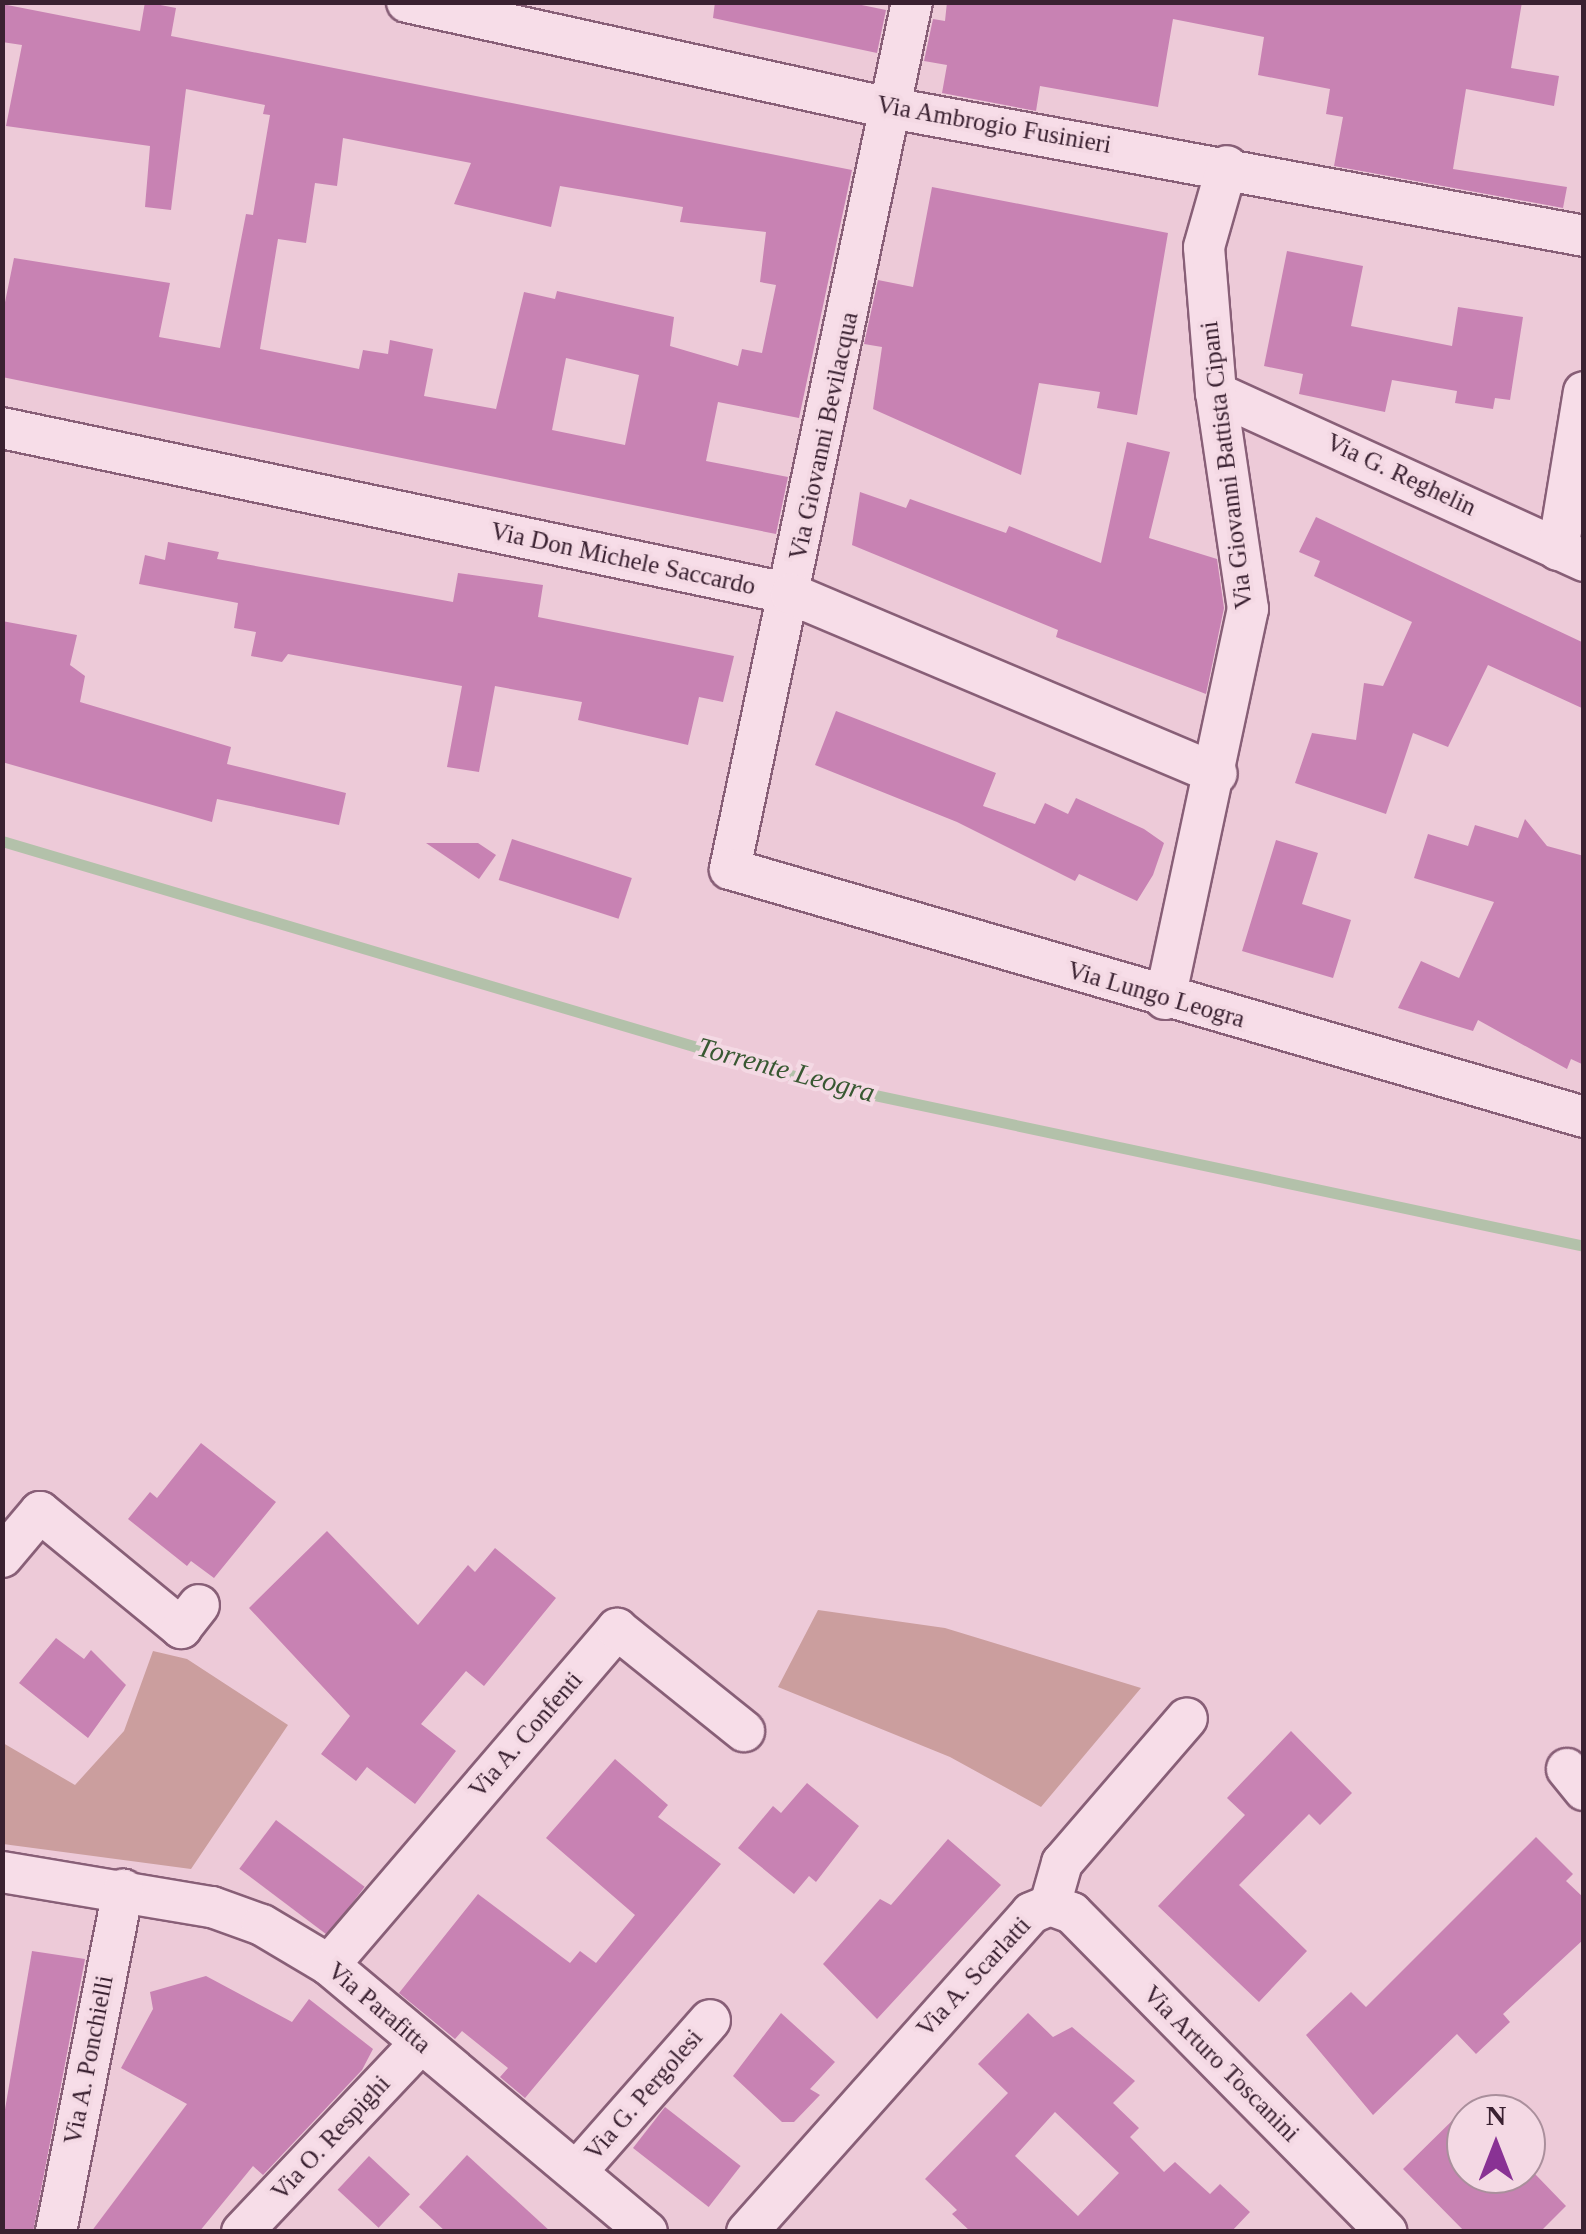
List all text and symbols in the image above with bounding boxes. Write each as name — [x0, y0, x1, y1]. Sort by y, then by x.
street label: Via Ambrogio Fusinieri — [874, 89, 1114, 161]
street label: Via Giovanni Bevilacqua — [783, 309, 865, 563]
street label: Via Giovanni Battista Cipani — [1194, 320, 1260, 610]
street label: Via G. Reghelin — [1321, 427, 1481, 523]
street label: Via Don Michele Saccardo — [488, 516, 758, 602]
street label: Via Lungo Leogra — [1064, 955, 1248, 1035]
water label: Torrente Leogra — [694, 1030, 878, 1110]
street label: Via A. Confenti — [463, 1665, 589, 1805]
street label: Via A. Scarlatti — [910, 1910, 1038, 2044]
street label: Via Parafitta — [321, 1956, 437, 2060]
street label: Via A. Ponchielli — [58, 1972, 120, 2148]
street label: Via Arturo Toscanini — [1136, 1979, 1306, 2149]
street label: Via G. Pergolesi — [579, 2023, 709, 2167]
street label: Via O. Respighi — [265, 2069, 397, 2207]
north arrow — [1446, 2094, 1546, 2194]
text: N — [1486, 2100, 1506, 2131]

